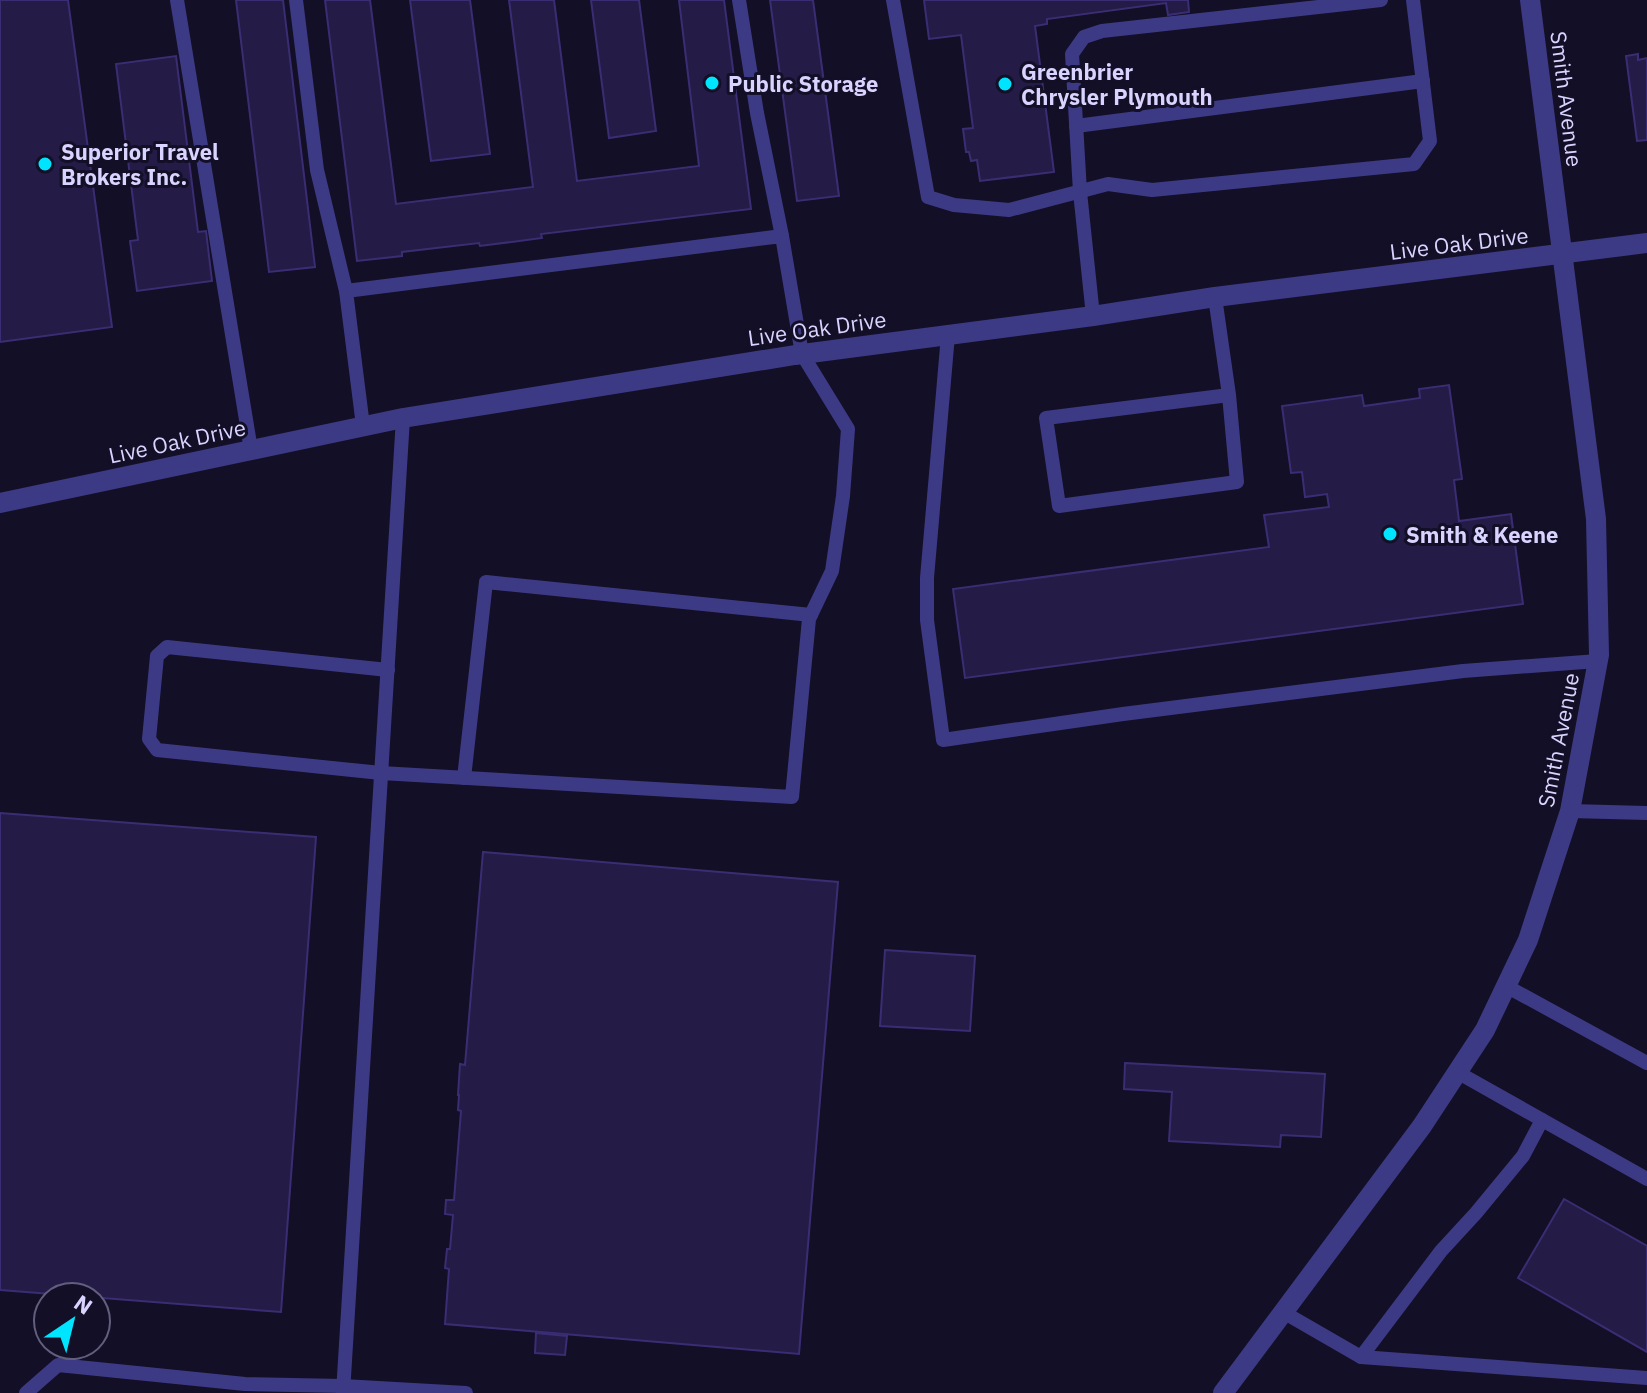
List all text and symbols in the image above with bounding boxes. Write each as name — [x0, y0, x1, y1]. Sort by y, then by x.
street label: Smith Avenue — [1544, 30, 1590, 168]
place label: Greenbrier Chrysler Plymouth — [1021, 57, 1213, 111]
place label: Public Storage — [728, 69, 878, 98]
marker: Public Storage — [703, 74, 721, 92]
marker: Greenbrier Chrysler Plymouth — [996, 75, 1014, 93]
place label: Superior Travel Brokers Inc. — [61, 137, 219, 191]
marker: Superior Travel Brokers Inc. — [36, 155, 54, 173]
street label: Live Oak Drive — [1388, 220, 1530, 266]
street label: Live Oak Drive — [746, 304, 888, 352]
street label: Live Oak Drive — [106, 412, 248, 470]
place label: Smith & Keene — [1406, 520, 1558, 549]
marker: Smith & Keene — [1381, 525, 1399, 543]
street label: Smith Avenue — [1531, 670, 1585, 810]
north arrow — [32, 1281, 112, 1361]
text: N — [69, 1288, 99, 1321]

